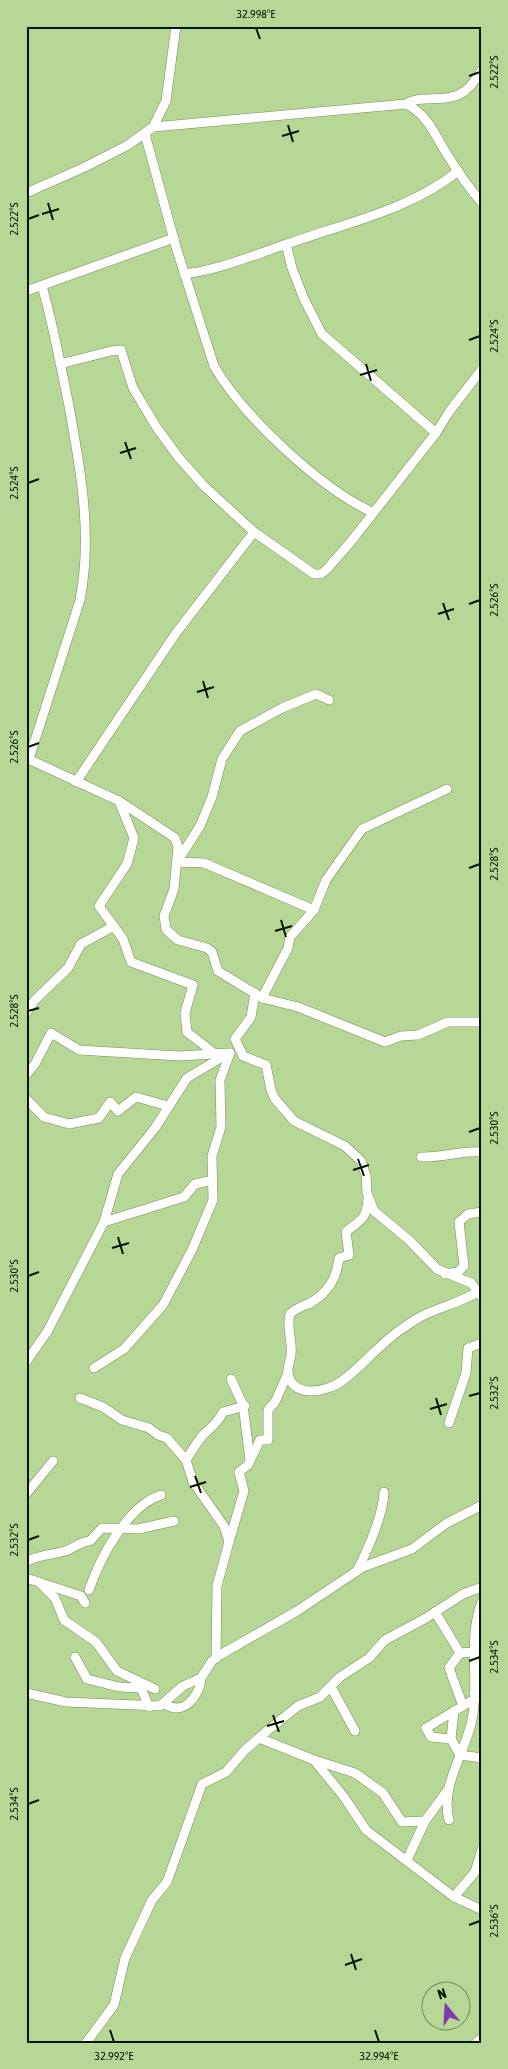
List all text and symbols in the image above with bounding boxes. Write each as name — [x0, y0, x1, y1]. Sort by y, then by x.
text: 32.998°E — [237, 7, 275, 21]
text: 2.522°S — [487, 55, 501, 89]
text: 2.522°S — [7, 202, 21, 236]
text: 2.524°S — [487, 319, 501, 353]
text: 2.524°S — [7, 466, 21, 500]
text: 2.526°S — [487, 583, 501, 617]
text: 2.526°S — [7, 730, 21, 764]
text: 2.528°S — [487, 847, 501, 881]
text: 2.528°S — [7, 994, 21, 1028]
text: 2.530°S — [487, 1111, 501, 1145]
text: 2.530°S — [7, 1259, 21, 1293]
text: 2.532°S — [487, 1376, 501, 1410]
text: 2.532°S — [7, 1523, 21, 1557]
text: 2.534°S — [487, 1640, 501, 1674]
text: 2.534°S — [7, 1787, 21, 1821]
text: 2.536°S — [487, 1904, 501, 1938]
north arrow — [420, 1982, 470, 2032]
text: N — [436, 1985, 448, 2003]
text: 32.992°E — [95, 2049, 133, 2063]
text: 32.994°E — [360, 2049, 398, 2063]

